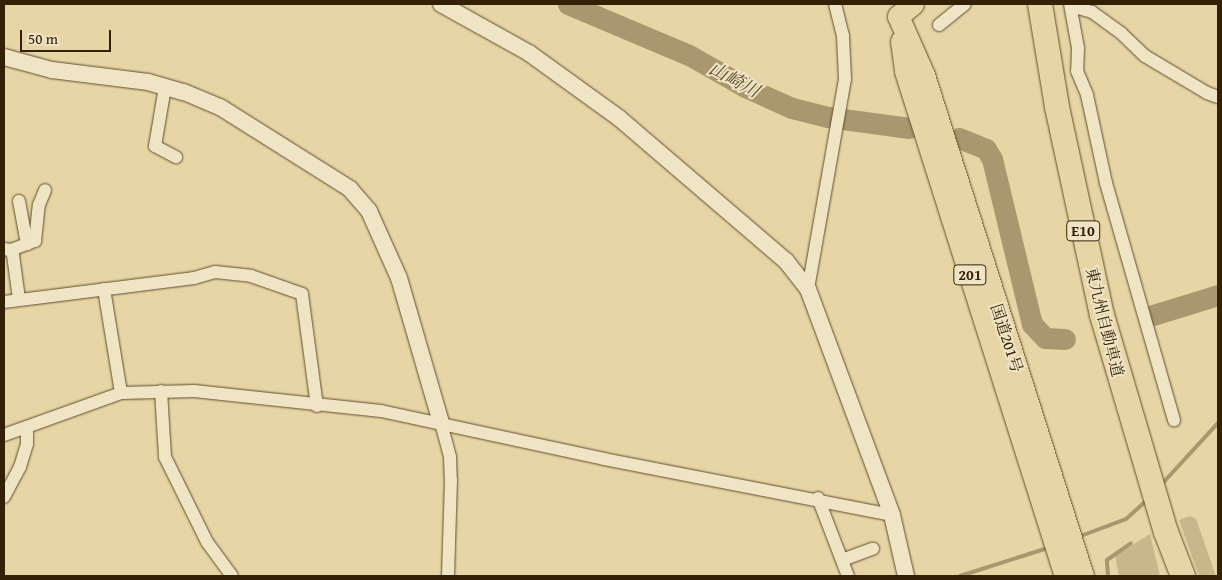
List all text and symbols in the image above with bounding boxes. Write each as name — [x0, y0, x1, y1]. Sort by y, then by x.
scale bar — [22, 20, 114, 52]
text: 50 m — [28, 28, 58, 49]
water label: 山崎川 — [705, 58, 763, 102]
road number: E10 — [1066, 218, 1100, 244]
road number: 201 — [952, 262, 988, 288]
street label: 東九州自動車道 — [1082, 265, 1128, 379]
street label: 国道201号 — [987, 301, 1027, 375]

